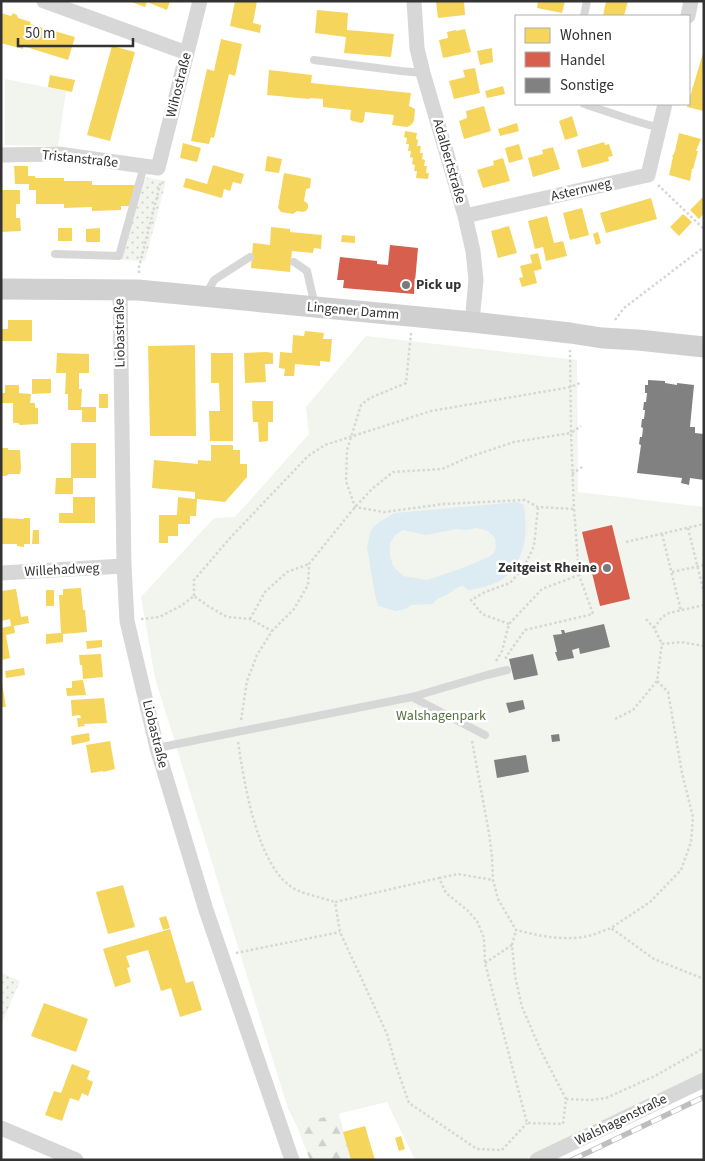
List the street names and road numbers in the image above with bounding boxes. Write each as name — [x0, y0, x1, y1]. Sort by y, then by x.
street label: Wihostraße — [161, 50, 197, 120]
street label: Adalbertstraße — [427, 116, 471, 206]
street label: Tristanstraße — [41, 145, 119, 173]
street label: Asternweg — [549, 173, 613, 207]
street label: Lingener Damm — [306, 297, 400, 325]
street label: Liobastraße — [109, 298, 131, 368]
street label: Willehadweg — [24, 558, 100, 582]
street label: Liobastraße — [137, 698, 173, 770]
street label: Walshagenstraße — [572, 1089, 671, 1151]

